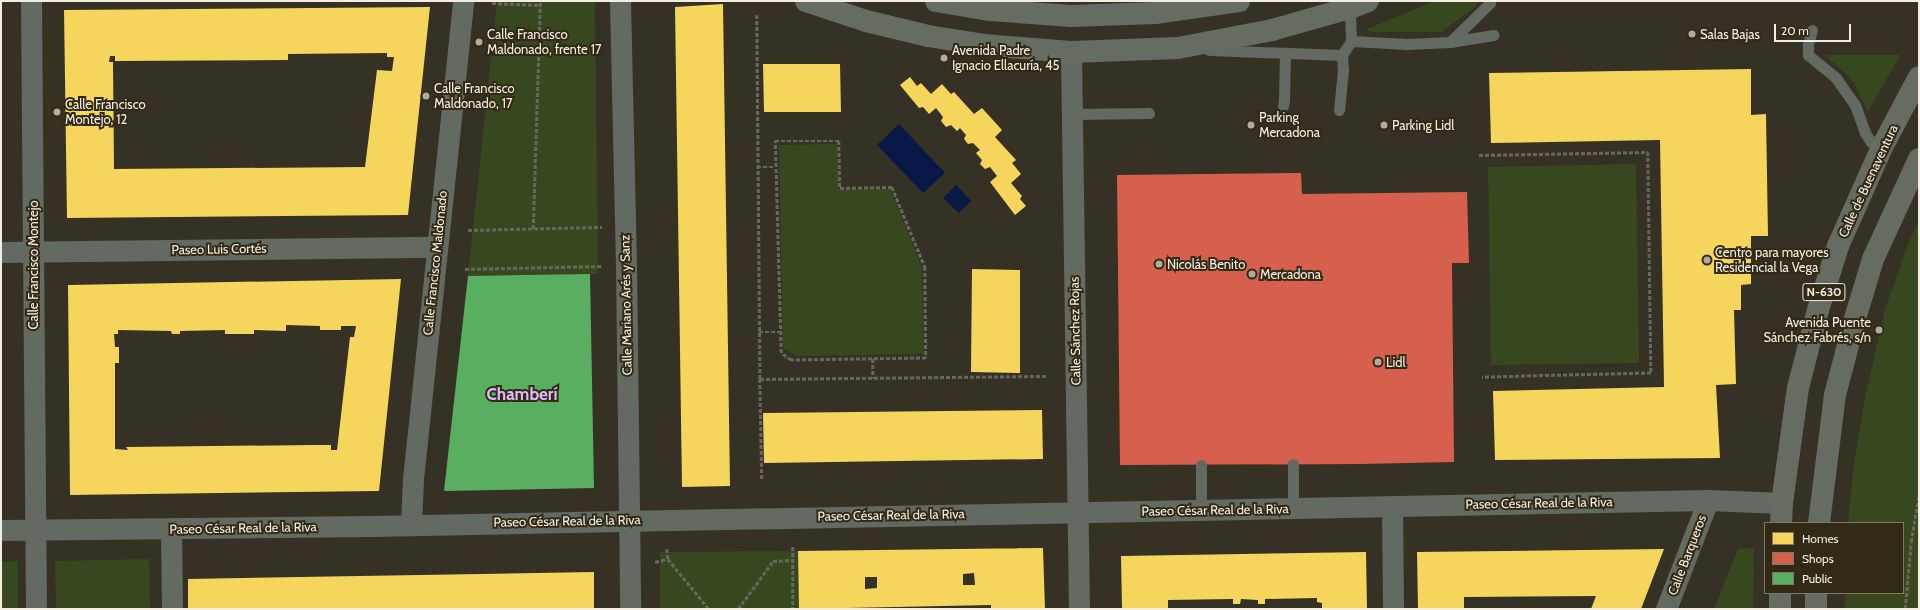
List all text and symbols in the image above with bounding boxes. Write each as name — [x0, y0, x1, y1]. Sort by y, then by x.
scale bar — [1776, 16, 1853, 42]
text: 20 m — [1781, 23, 1809, 38]
place label: Salas Bajas — [1700, 26, 1760, 42]
place label: Calle Francisco Maldonado, frente 17 — [487, 27, 601, 58]
marker: Salas Bajas — [1687, 29, 1697, 39]
marker: Calle Francisco Maldonado, frente 17 — [474, 37, 484, 47]
place label: Avenida Padre Ignacio Ellacuría, 45 — [952, 43, 1060, 74]
marker: Avenida Padre Ignacio Ellacuría, 45 — [939, 53, 949, 63]
place label: Calle Francisco Maldonado, 17 — [434, 81, 515, 112]
marker: Calle Francisco Maldonado, 17 — [421, 91, 431, 101]
place label: Calle Francisco Montejo, 12 — [65, 97, 146, 128]
marker: Calle Francisco Montejo, 12 — [52, 107, 62, 117]
place label: Parking Mercadona — [1259, 110, 1320, 141]
place label: Parking Lidl — [1392, 117, 1454, 133]
marker: Parking Mercadona — [1246, 120, 1256, 130]
marker: Parking Lidl — [1379, 120, 1389, 130]
street label: Calle de Buenaventura — [1835, 122, 1901, 240]
street label: Calle Francisco Maldonado — [420, 190, 450, 336]
street label: Calle Francisco Montejo — [25, 200, 41, 330]
street label: Calle Mariano Arés y Sanz — [617, 235, 635, 375]
street label: Paseo Luis Cortés — [171, 240, 267, 258]
place label: Centro para mayores Residencial la Vega — [1715, 245, 1829, 276]
marker: Centro para mayores Residencial la Vega — [1702, 255, 1712, 265]
place label: Nicolás Benito — [1167, 256, 1245, 272]
marker: Nicolás Benito — [1154, 259, 1164, 269]
place label: Mercadona — [1260, 266, 1321, 282]
marker: Mercadona — [1247, 269, 1257, 279]
street label: Calle Sánchez Rojas — [1066, 276, 1084, 386]
road number: N-630 — [1802, 282, 1846, 302]
place label: Avenida Puente Sánchez Fabrés, s/n — [1764, 315, 1871, 346]
marker: Avenida Puente Sánchez Fabrés, s/n — [1874, 325, 1884, 335]
place label: Lidl — [1386, 354, 1406, 370]
marker: Lidl — [1373, 357, 1383, 367]
district label: Chamberí — [486, 385, 558, 405]
street label: Paseo César Real de la Riva — [1465, 494, 1613, 512]
street label: Paseo César Real de la Riva — [1141, 501, 1289, 519]
street label: Paseo César Real de la Riva — [817, 506, 965, 524]
street label: Paseo César Real de la Riva — [493, 512, 641, 530]
street label: Calle Barqueros — [1664, 513, 1710, 597]
street label: Paseo César Real de la Riva — [169, 519, 317, 537]
legend — [1764, 522, 1904, 594]
text: Homes — [1802, 531, 1839, 546]
text: Shops — [1802, 551, 1834, 566]
text: Public — [1802, 571, 1833, 586]

